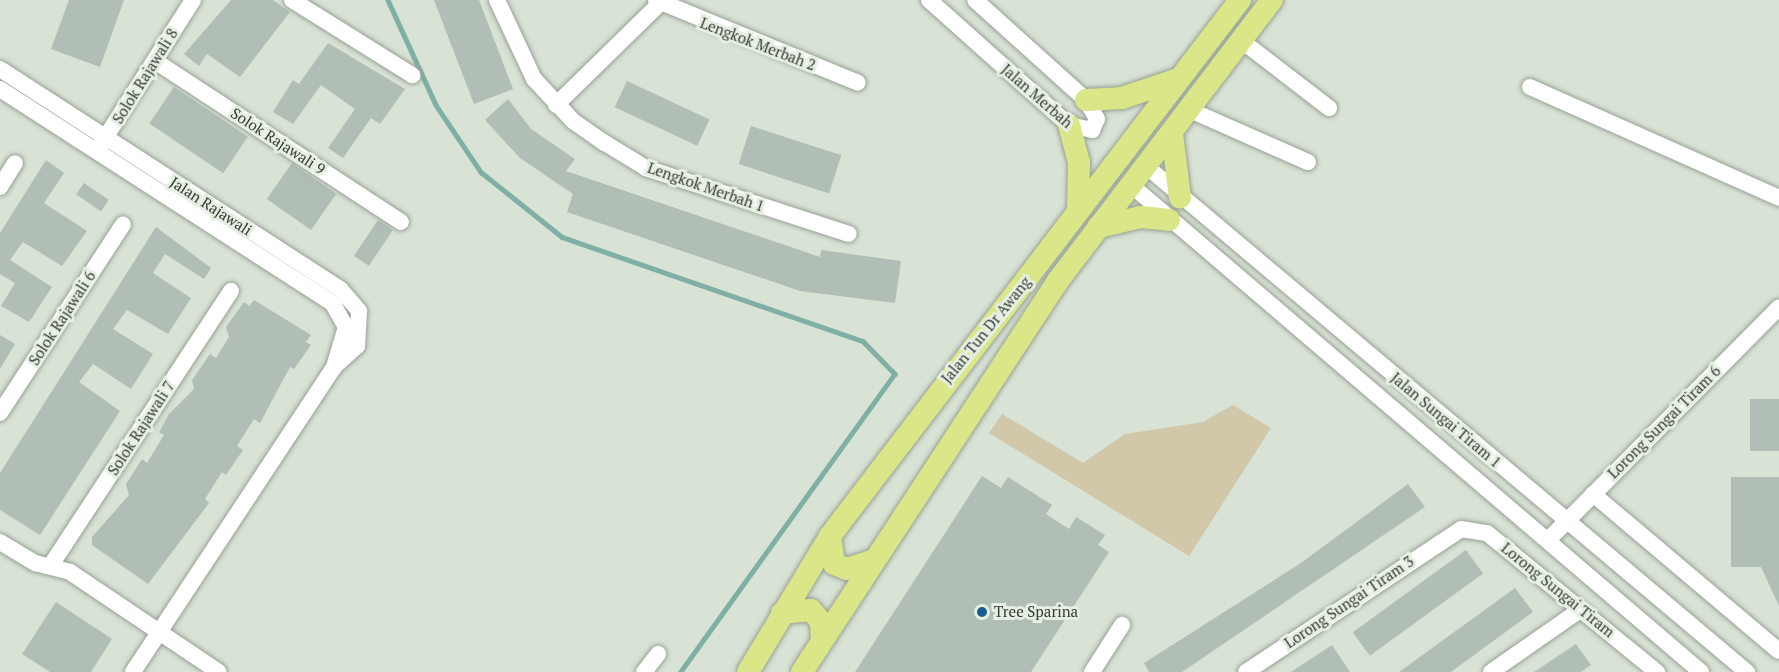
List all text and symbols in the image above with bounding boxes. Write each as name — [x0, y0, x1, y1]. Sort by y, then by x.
street label: Lengkok Merbah 2 — [698, 14, 818, 74]
street label: Solok Rajawali 8 — [109, 25, 181, 127]
street label: Jalan Merbah — [998, 60, 1076, 132]
street label: Solok Rajawali 9 — [228, 104, 328, 178]
street label: Lengkok Merbah 1 — [645, 159, 767, 215]
street label: Jalan Rajawali — [167, 173, 255, 239]
street label: Solok Rajawali 6 — [25, 268, 99, 368]
street label: Jalan Tun Dr Awang — [937, 273, 1035, 387]
street label: Lorong Sungai Tiram 6 — [1604, 362, 1724, 482]
street label: Jalan Sungai Tiram 1 — [1387, 369, 1505, 471]
street label: Solok Rajawali 7 — [104, 378, 178, 478]
street label: Lorong Sungai Tiram — [1498, 539, 1618, 641]
street label: Lorong Sungai Tiram 3 — [1281, 552, 1417, 652]
place label: Tree Sparina — [994, 603, 1078, 621]
marker: Tree Sparina — [975, 605, 989, 619]

